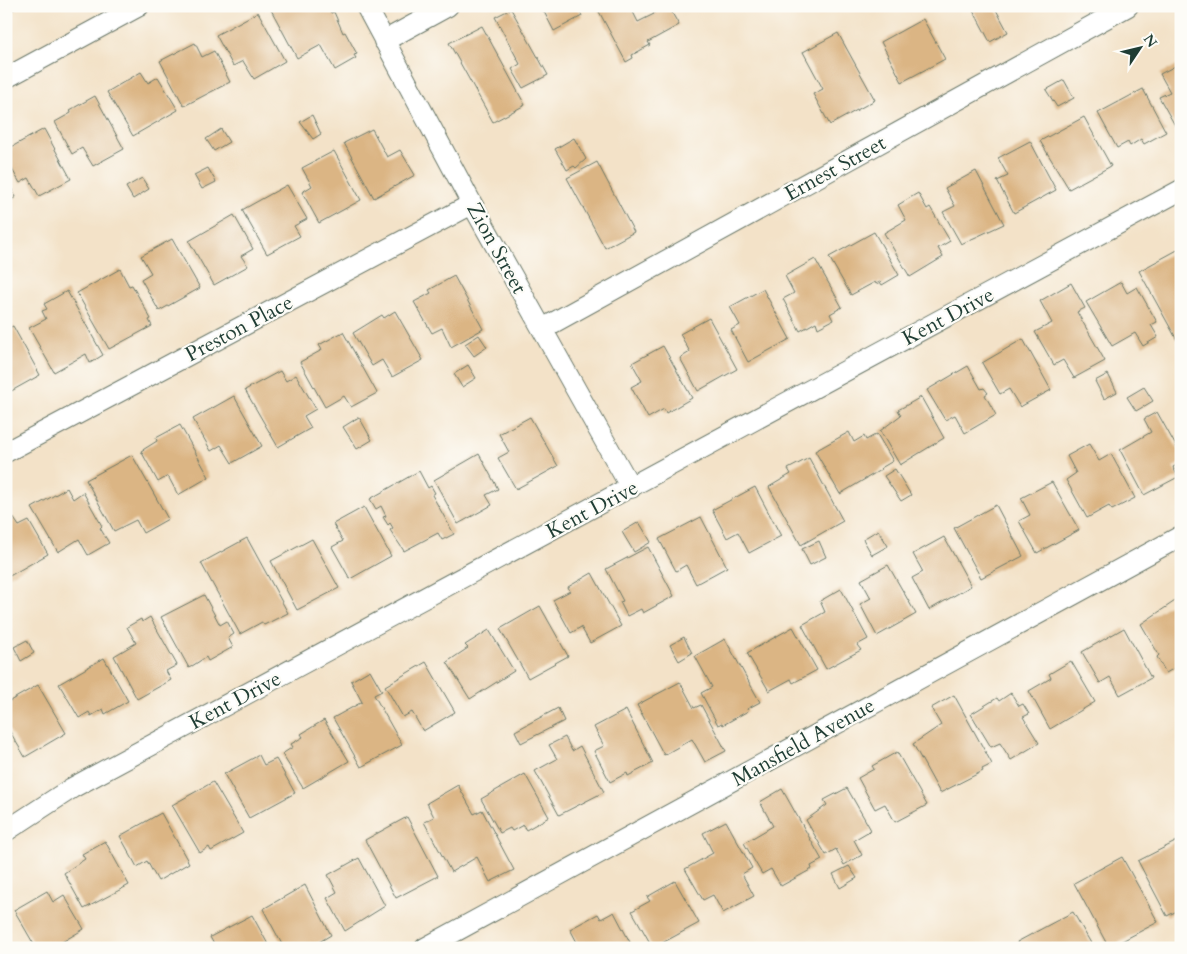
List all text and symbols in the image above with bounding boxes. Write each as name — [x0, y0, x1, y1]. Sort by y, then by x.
north arrow — [1114, 22, 1164, 72]
text: N — [1139, 30, 1162, 51]
street label: Ernest Street — [779, 128, 892, 208]
street label: Zion Street — [460, 197, 534, 299]
street label: Kent Drive — [897, 280, 999, 353]
street label: Preston Place — [180, 288, 298, 369]
street label: Kent Drive — [541, 473, 643, 546]
street label: Kent Drive — [184, 664, 286, 737]
street label: Mansfield Avenue — [726, 691, 880, 794]

